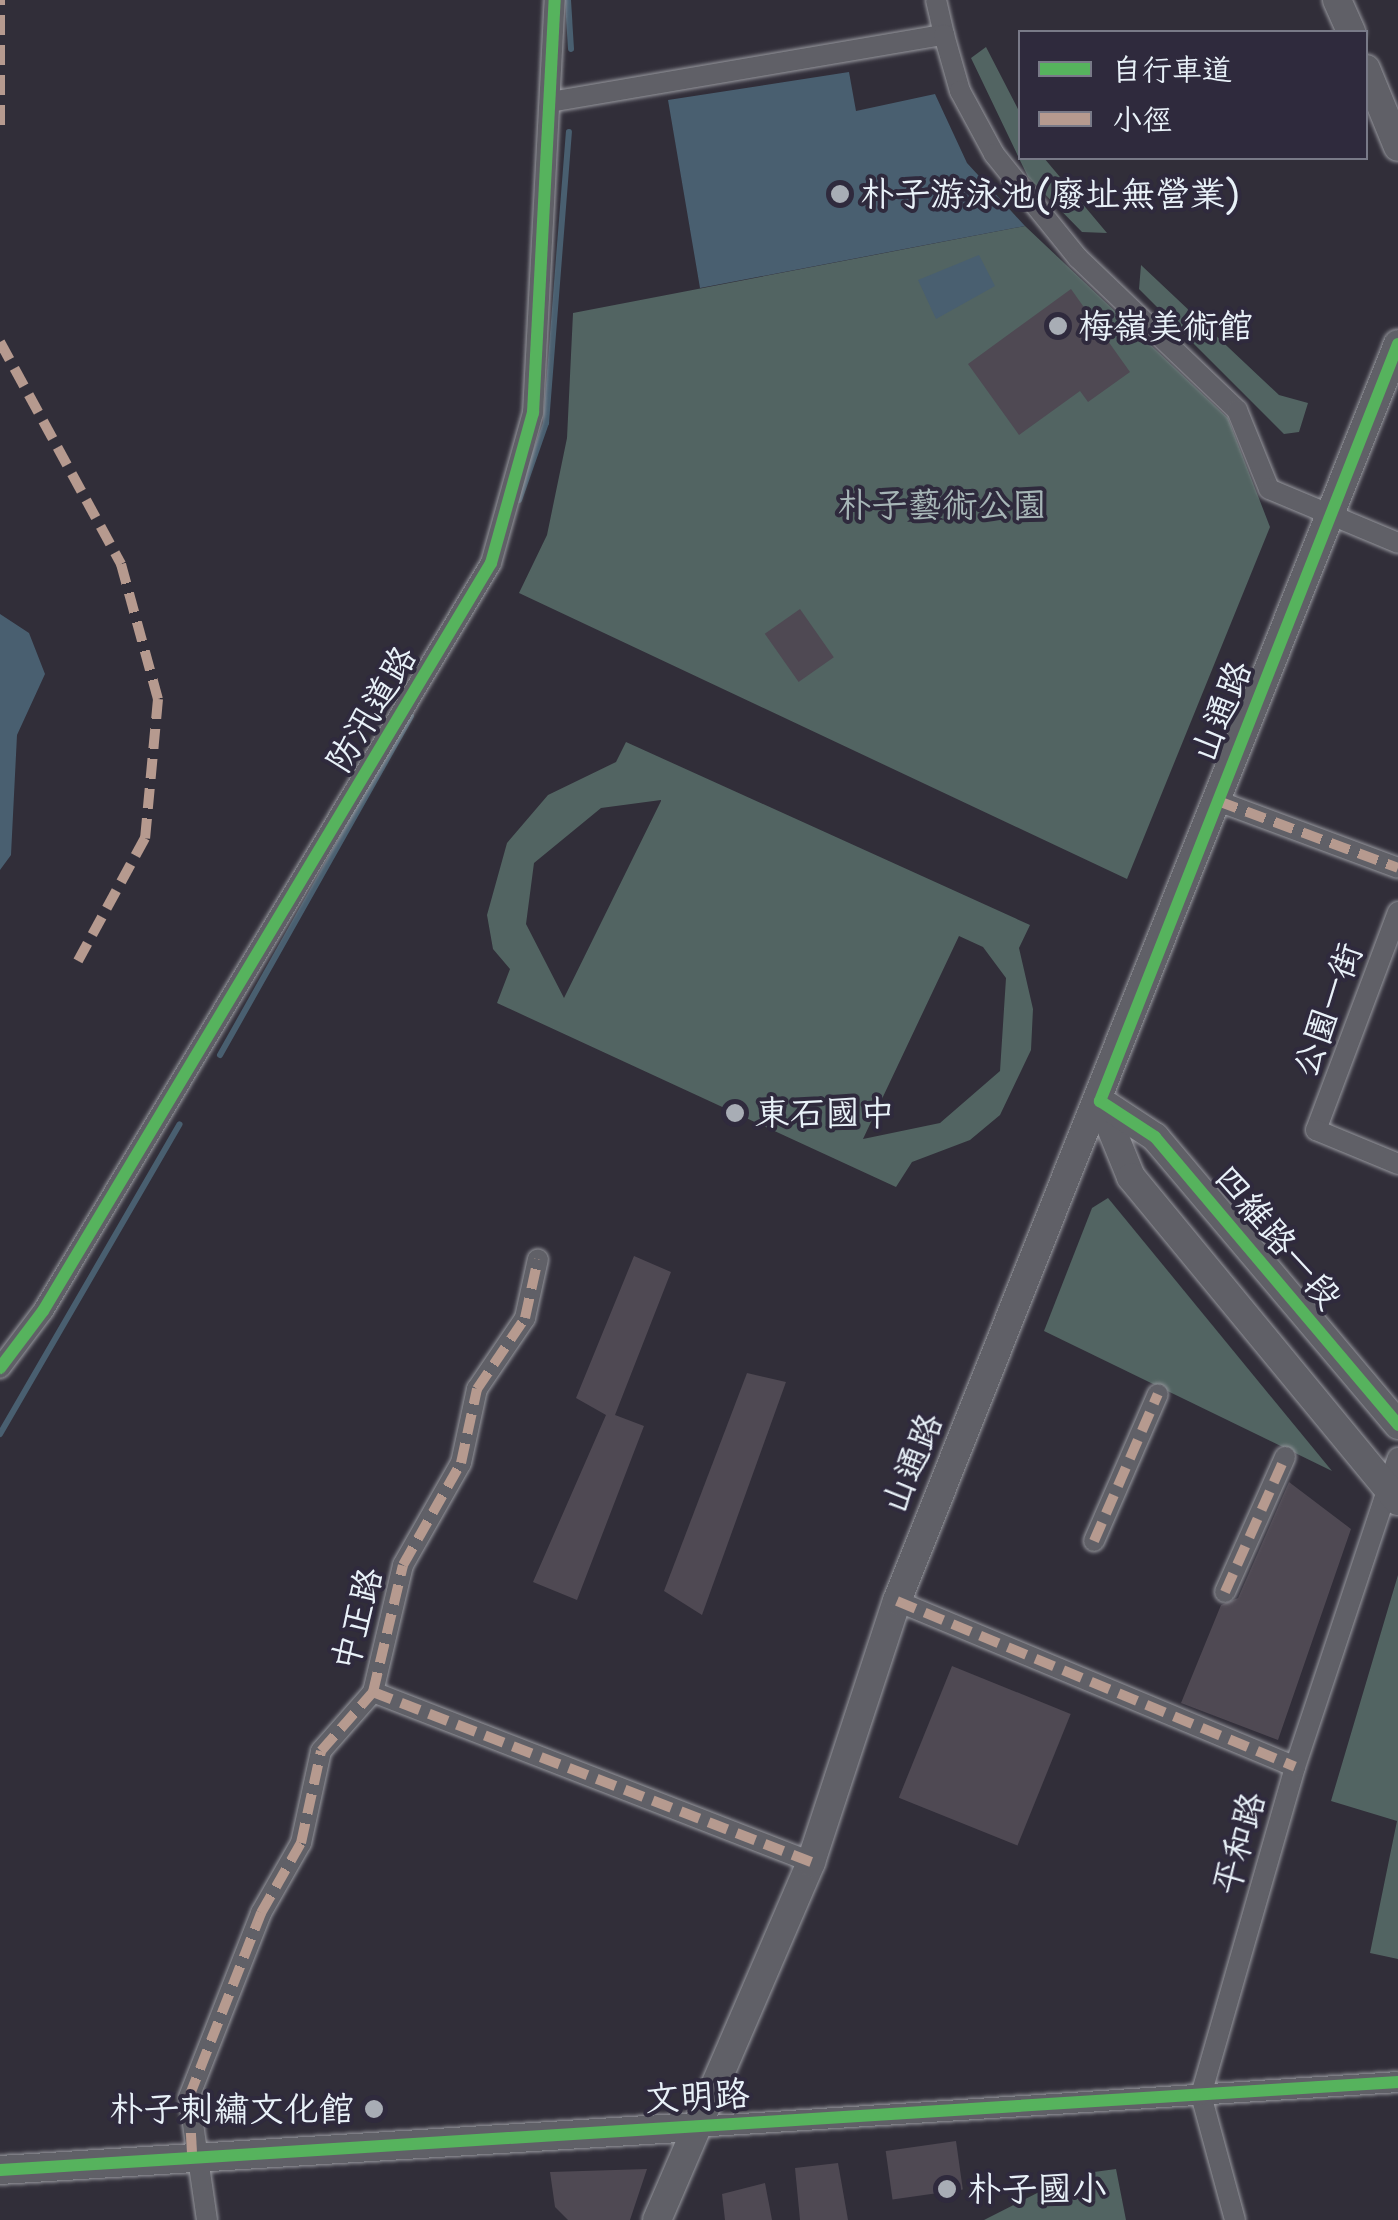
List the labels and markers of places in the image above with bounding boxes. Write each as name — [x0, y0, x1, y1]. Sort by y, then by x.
place label: 朴子游泳池(廢址無營業) — [860, 173, 1240, 215]
marker: 朴子游泳池(廢址無營業) — [829, 183, 851, 205]
place label: 梅嶺美術館 — [1078, 305, 1253, 347]
marker: 梅嶺美術館 — [1047, 315, 1069, 337]
place label: 東石國中 — [755, 1092, 895, 1134]
marker: 東石國中 — [724, 1102, 746, 1124]
place label: 朴子刺繡文化館 — [109, 2088, 354, 2130]
marker: 朴子刺繡文化館 — [363, 2098, 385, 2120]
place label: 朴子國小 — [967, 2168, 1107, 2210]
marker: 朴子國小 — [936, 2178, 958, 2200]

